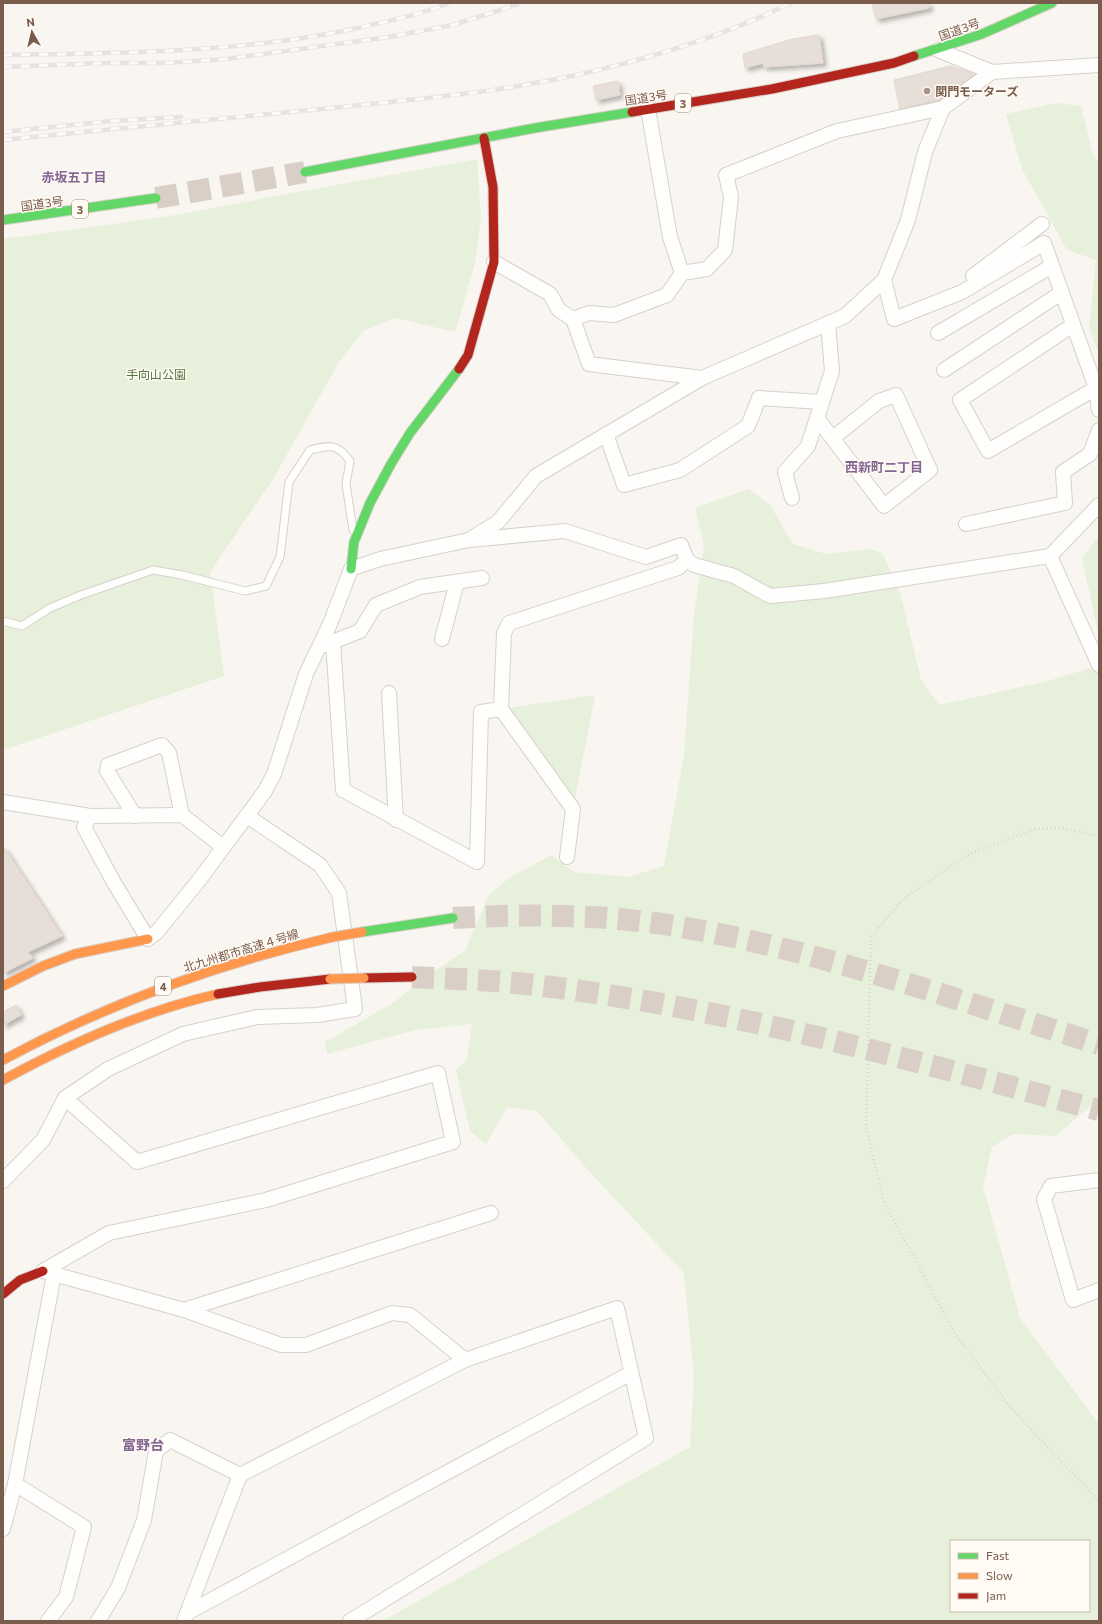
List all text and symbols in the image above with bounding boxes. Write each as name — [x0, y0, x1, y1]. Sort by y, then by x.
north arrow — [12, 12, 52, 52]
text: N — [26, 15, 36, 29]
street label: 国道3号 — [936, 15, 982, 43]
place label: 関門モーターズ — [935, 84, 1018, 98]
marker: 関門モーターズ — [922, 86, 932, 96]
street label: 国道3号 — [624, 87, 668, 107]
road number: 3 — [675, 94, 691, 112]
district label: 赤坂五丁目 — [41, 169, 107, 185]
street label: 国道3号 — [20, 193, 64, 213]
road number: 3 — [72, 200, 88, 218]
park label: 手向山公園 — [126, 367, 186, 381]
district label: 西新町二丁目 — [845, 459, 923, 475]
street label: 北九州都市高速４号線 — [182, 926, 300, 974]
road number: 4 — [155, 977, 171, 995]
district label: 富野台 — [122, 1436, 164, 1453]
legend — [950, 1540, 1090, 1612]
text: Fast — [986, 1548, 1009, 1562]
text: Slow — [986, 1568, 1013, 1582]
text: Jam — [986, 1588, 1006, 1603]

